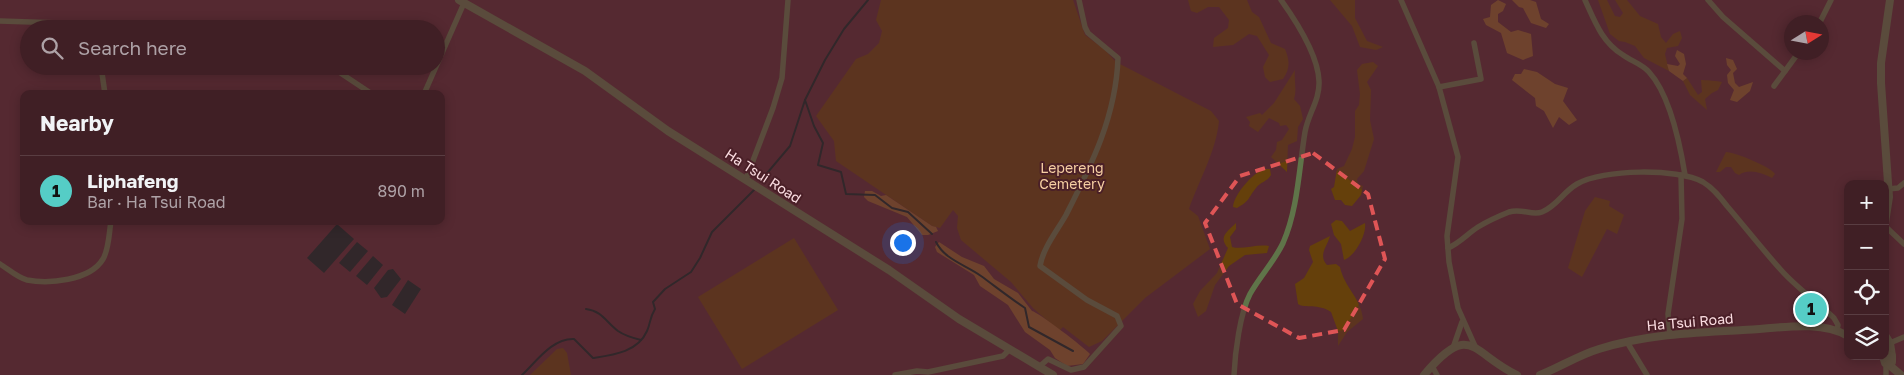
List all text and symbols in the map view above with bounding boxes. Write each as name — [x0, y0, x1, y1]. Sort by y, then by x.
north arrow — [1784, 15, 1829, 60]
search box — [20, 20, 445, 75]
icon: search — [38, 34, 66, 62]
text: Search here — [78, 36, 187, 59]
text: Nearby — [40, 110, 114, 136]
street label: Ha Tsui Road — [722, 145, 805, 206]
park label: Lepereng Cemetery — [1039, 159, 1105, 192]
text: Liphafeng — [87, 169, 178, 192]
map controls — [1844, 180, 1889, 360]
button: + — [1844, 180, 1889, 225]
text: 1 — [52, 181, 60, 201]
text: 890 m — [377, 181, 425, 201]
text: Bar · Ha Tsui Road — [87, 192, 226, 212]
button: − — [1844, 225, 1889, 270]
your location — [890, 230, 916, 256]
button: locate — [1844, 270, 1889, 315]
pin: 1 — [1795, 290, 1827, 328]
street label: Ha Tsui Road — [1646, 309, 1734, 334]
button: layers — [1844, 315, 1889, 360]

